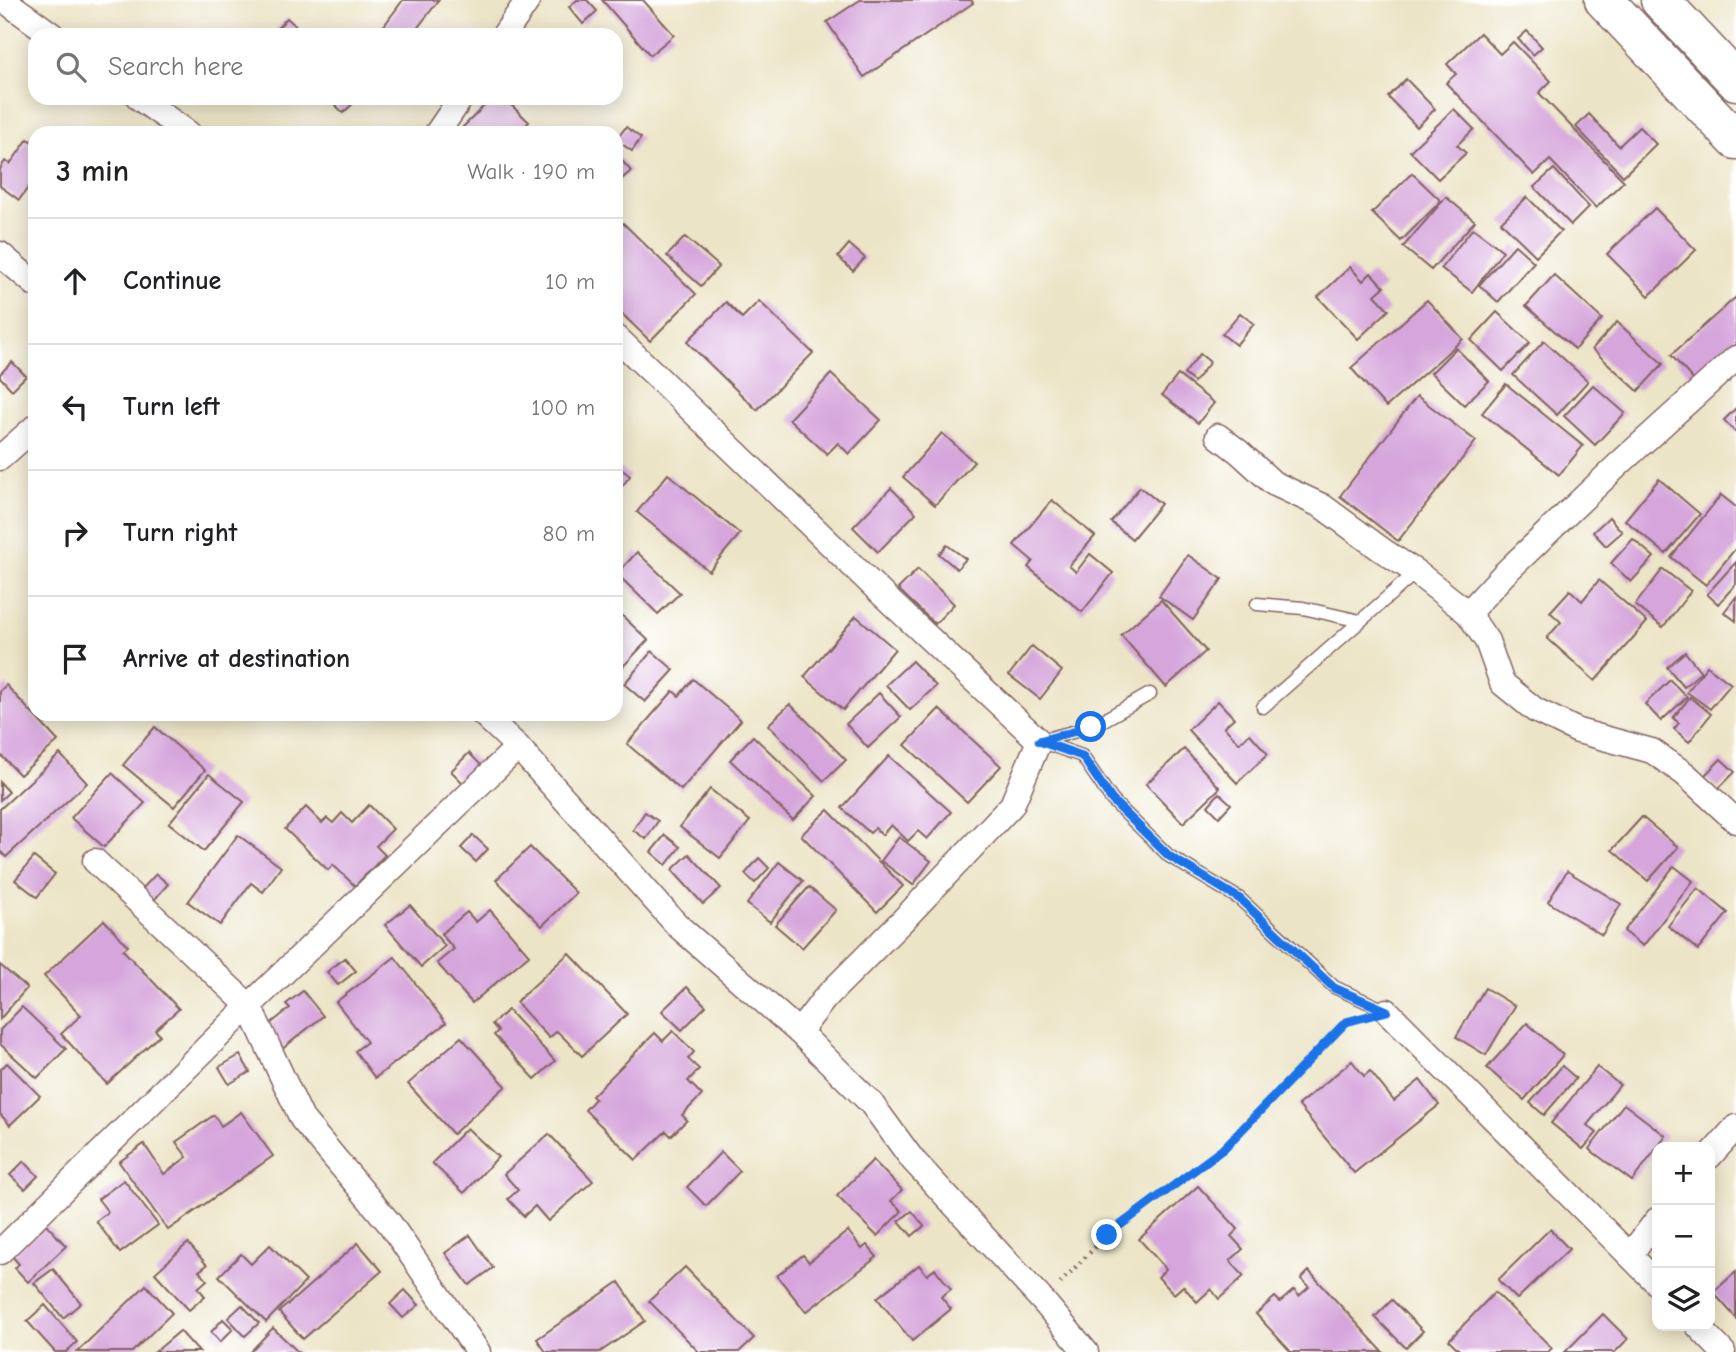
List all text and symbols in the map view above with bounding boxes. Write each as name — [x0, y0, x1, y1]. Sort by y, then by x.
search box — [28, 28, 623, 105]
icon: search — [52, 48, 90, 86]
text: Search here — [108, 52, 243, 82]
text: 3 min — [56, 154, 129, 189]
text: Walk · 190 m — [467, 158, 595, 185]
icon: ahead — [56, 262, 94, 300]
text: Continue — [123, 266, 221, 296]
text: 10 m — [545, 268, 595, 295]
icon: left — [56, 388, 94, 426]
text: Turn left — [123, 392, 220, 422]
text: 100 m — [531, 394, 595, 421]
icon: right — [56, 514, 94, 552]
text: Turn right — [123, 518, 237, 548]
text: 80 m — [542, 520, 595, 547]
icon: arrive — [56, 640, 94, 678]
text: Arrive at destination — [123, 644, 350, 674]
route start — [1075, 711, 1106, 742]
map controls — [1652, 1142, 1715, 1331]
button: + — [1652, 1142, 1715, 1205]
button: − — [1652, 1205, 1715, 1268]
route end — [1091, 1219, 1122, 1250]
button: layers — [1652, 1268, 1715, 1331]

